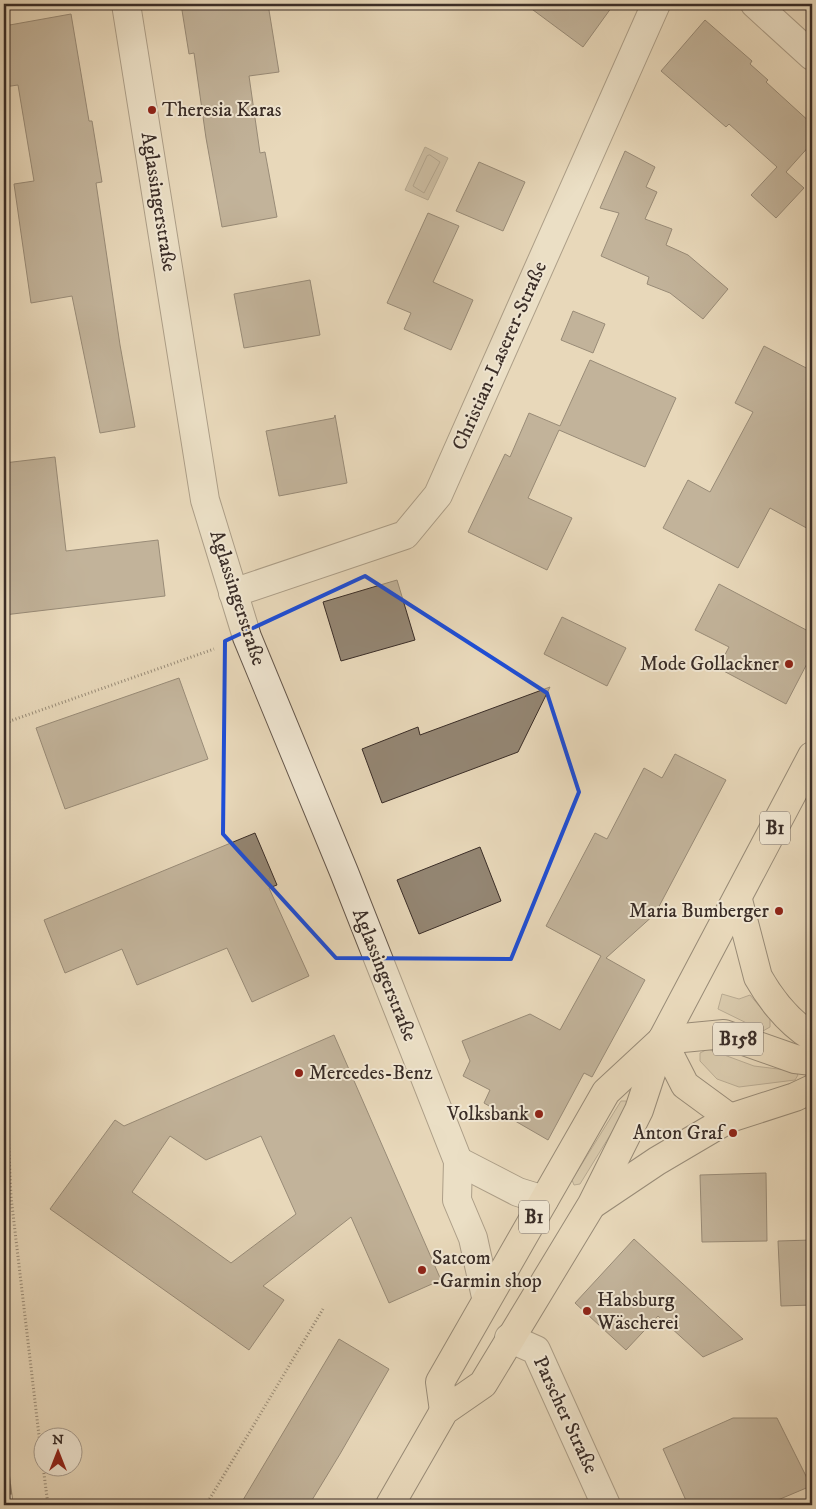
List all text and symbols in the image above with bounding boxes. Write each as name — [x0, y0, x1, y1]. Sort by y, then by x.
place label: Theresia Karas — [162, 98, 282, 123]
marker: Theresia Karas — [146, 104, 158, 116]
street label: Aglassingerstraße — [135, 131, 181, 273]
street label: Christian-Laserer-Straße — [447, 258, 553, 454]
street label: Aglassingerstraße — [203, 527, 271, 669]
place label: Mode Gollackner — [640, 652, 780, 677]
marker: Mode Gollackner — [783, 658, 795, 670]
road number: B1 — [760, 811, 790, 844]
place label: Maria Bumberger — [629, 899, 770, 924]
street label: Aglassingerstraße — [346, 905, 422, 1045]
marker: Maria Bumberger — [773, 905, 785, 917]
road number: B158 — [713, 1022, 763, 1056]
place label: Mercedes-Benz — [309, 1061, 433, 1086]
marker: Mercedes-Benz — [293, 1067, 305, 1079]
place label: Volksbank — [446, 1102, 529, 1127]
marker: Volksbank — [533, 1108, 545, 1120]
place label: Anton Graf — [633, 1121, 727, 1146]
marker: Anton Graf — [727, 1127, 739, 1139]
road number: B1 — [519, 1200, 549, 1234]
place label: Satcom -Garmin shop — [432, 1246, 542, 1294]
marker: Satcom -Garmin shop — [416, 1264, 428, 1276]
place label: Habsburg Wäscherei — [596, 1288, 679, 1336]
marker: Habsburg Wäscherei — [581, 1305, 593, 1317]
street label: Parscher Straße — [527, 1352, 603, 1478]
north arrow — [32, 1426, 82, 1476]
text: N — [52, 1431, 64, 1449]

